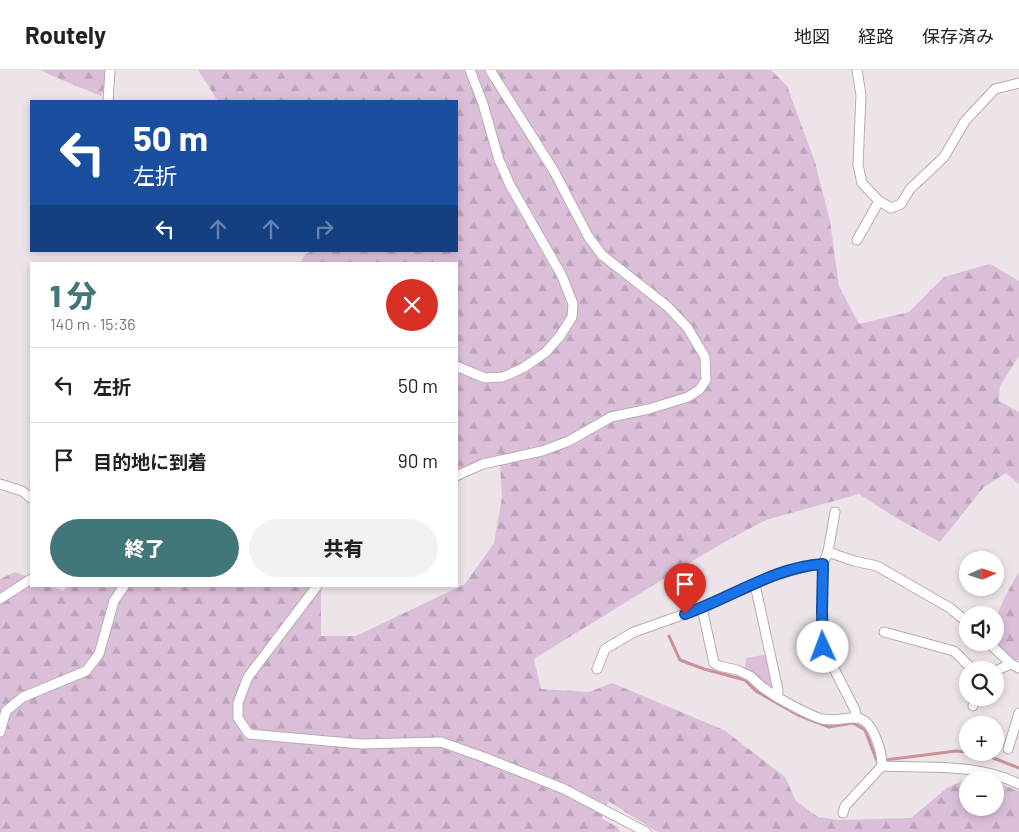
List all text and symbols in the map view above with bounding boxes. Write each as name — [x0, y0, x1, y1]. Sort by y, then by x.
text: Routely — [25, 20, 106, 49]
text: 地図 — [794, 25, 830, 47]
text: 経路 — [858, 25, 894, 47]
text: 保存済み — [922, 25, 994, 47]
text: 50 m — [133, 116, 208, 158]
icon: left — [50, 120, 115, 185]
text: 左折 — [133, 162, 177, 188]
icon: left — [151, 215, 179, 243]
icon: ahead — [204, 215, 232, 243]
icon: ahead — [257, 215, 285, 243]
icon: right — [310, 215, 338, 243]
text: 1 分 — [50, 277, 97, 313]
button: close — [386, 279, 438, 331]
text: 140 m · 15:36 — [50, 314, 135, 333]
icon: left — [50, 371, 78, 399]
text: 50 m — [398, 374, 438, 397]
text: 左折 — [93, 375, 131, 398]
icon: arrive — [50, 446, 78, 474]
text: 90 m — [398, 449, 438, 472]
text: 目的地に到着 — [93, 450, 207, 473]
button: 終了 — [50, 519, 239, 577]
button: 共有 — [249, 519, 438, 577]
north arrow — [959, 551, 1004, 596]
map controls — [959, 551, 1004, 816]
pin — [664, 563, 706, 614]
icon: arrive — [671, 570, 699, 598]
button: sound — [959, 606, 1004, 651]
position arrow — [796, 620, 848, 672]
button: search — [959, 661, 1004, 706]
button: + — [959, 716, 1004, 761]
button: − — [959, 771, 1004, 816]

